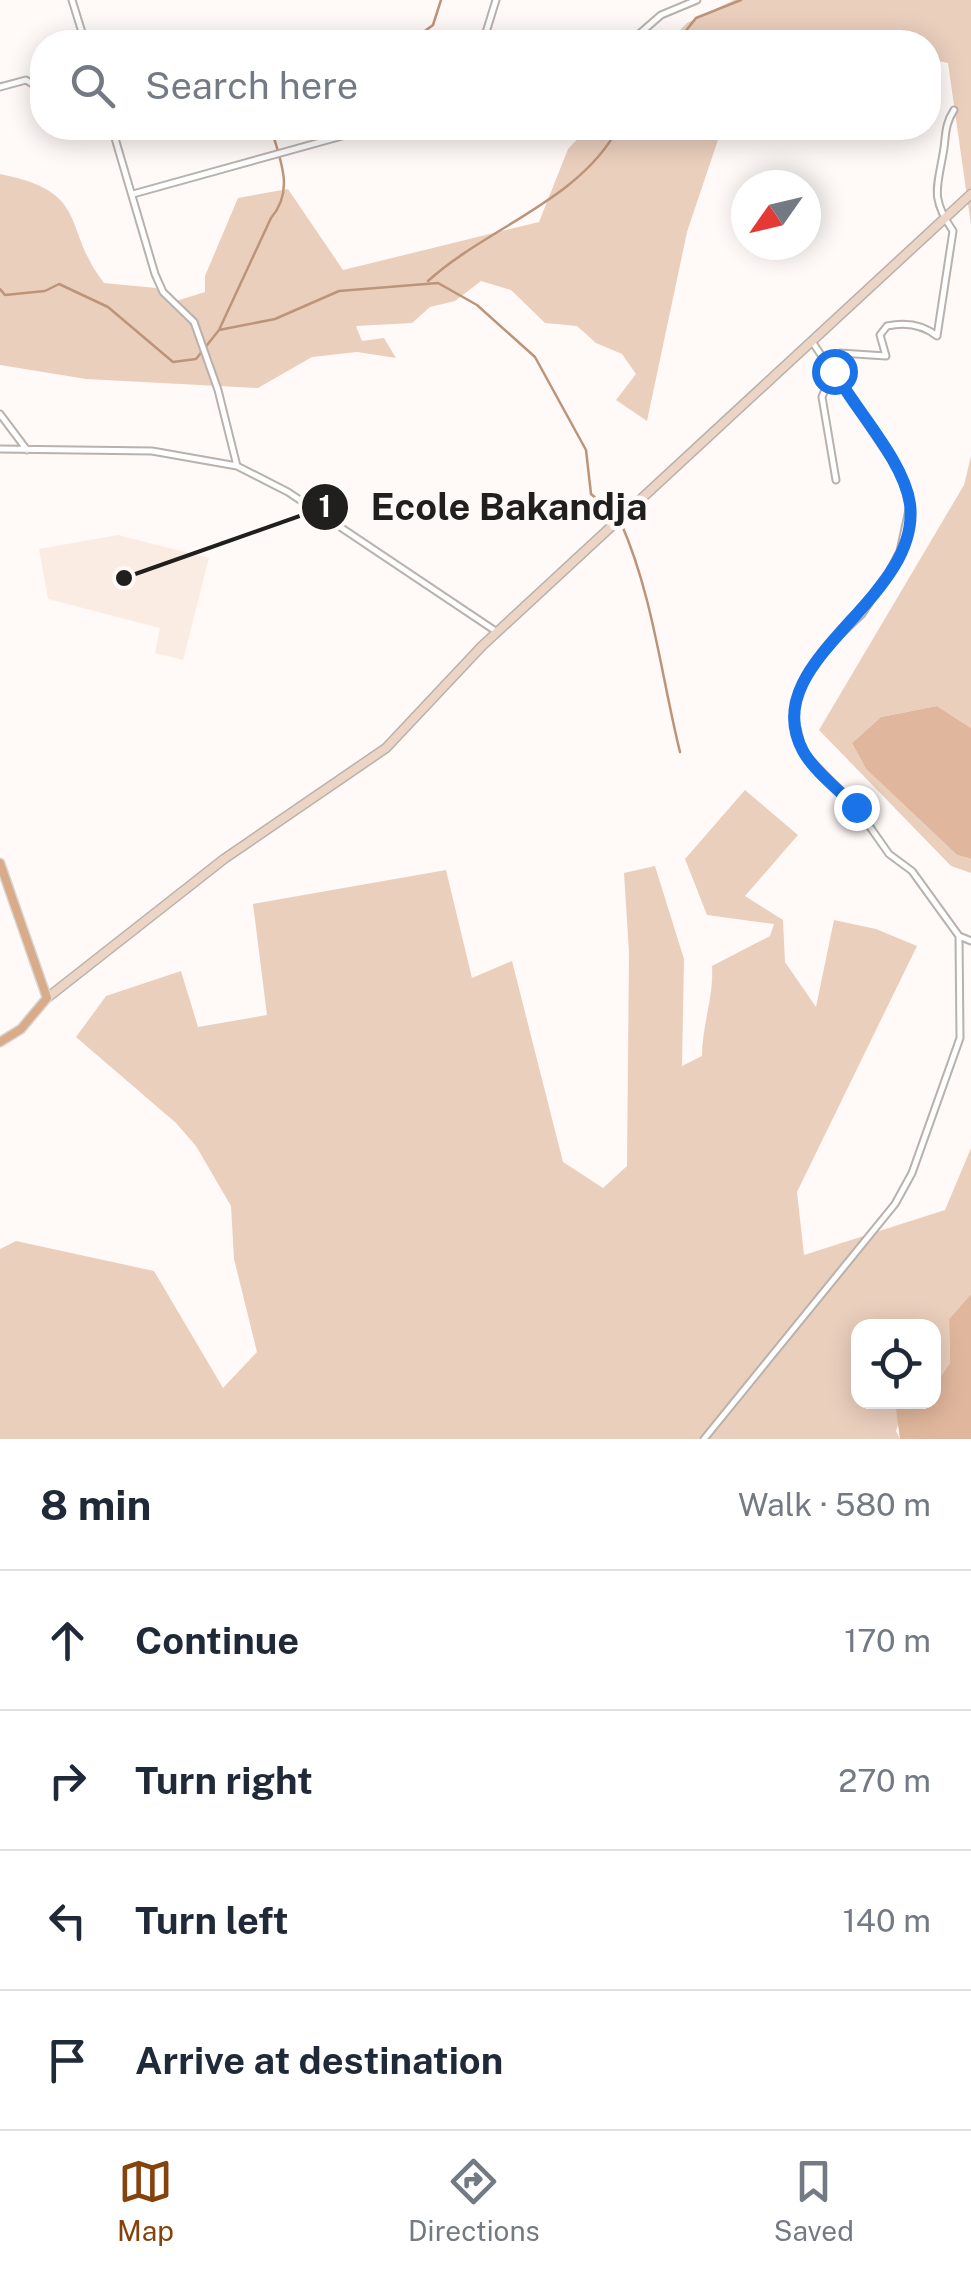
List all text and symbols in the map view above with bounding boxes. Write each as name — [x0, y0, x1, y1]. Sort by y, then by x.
search box — [30, 30, 941, 140]
icon: search — [65, 58, 120, 113]
text: Search here — [145, 63, 358, 108]
north arrow — [731, 170, 821, 260]
route start — [812, 349, 858, 395]
callout: Ecole Bakandja — [300, 473, 667, 541]
text: Ecole Bakandja — [371, 484, 647, 529]
text: 1 — [319, 488, 331, 524]
route end — [834, 785, 880, 831]
map controls — [851, 1319, 941, 1409]
button: locate — [851, 1319, 941, 1409]
text: 8 min — [40, 1480, 152, 1529]
text: Walk · 580 m — [738, 1486, 931, 1523]
icon: ahead — [40, 1613, 95, 1668]
text: Continue — [135, 1618, 299, 1663]
text: 170 m — [844, 1622, 931, 1659]
icon: right — [40, 1753, 95, 1808]
text: Turn right — [135, 1758, 313, 1803]
text: 270 m — [838, 1762, 931, 1799]
icon: left — [40, 1893, 95, 1948]
text: Turn left — [135, 1898, 289, 1943]
text: 140 m — [843, 1902, 931, 1939]
icon: arrive — [40, 2033, 95, 2088]
text: Arrive at destination — [135, 2038, 503, 2083]
tab: Map — [117, 2154, 174, 2247]
tab: Directions — [408, 2154, 540, 2247]
tab: Saved — [774, 2154, 854, 2247]

